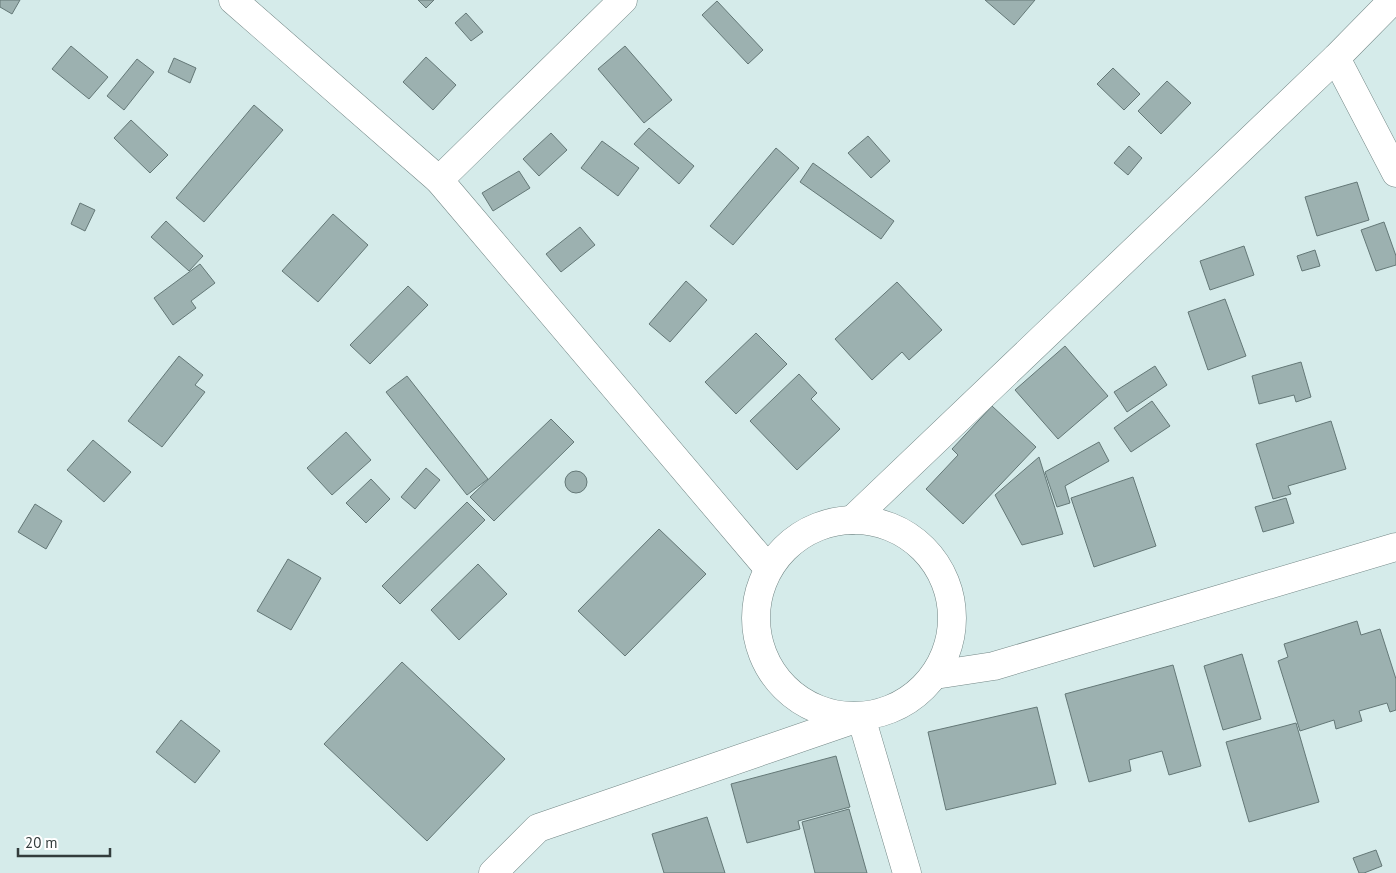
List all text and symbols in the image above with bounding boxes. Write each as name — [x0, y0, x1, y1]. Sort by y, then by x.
scale bar — [18, 826, 110, 858]
text: 20 m — [25, 833, 58, 852]

